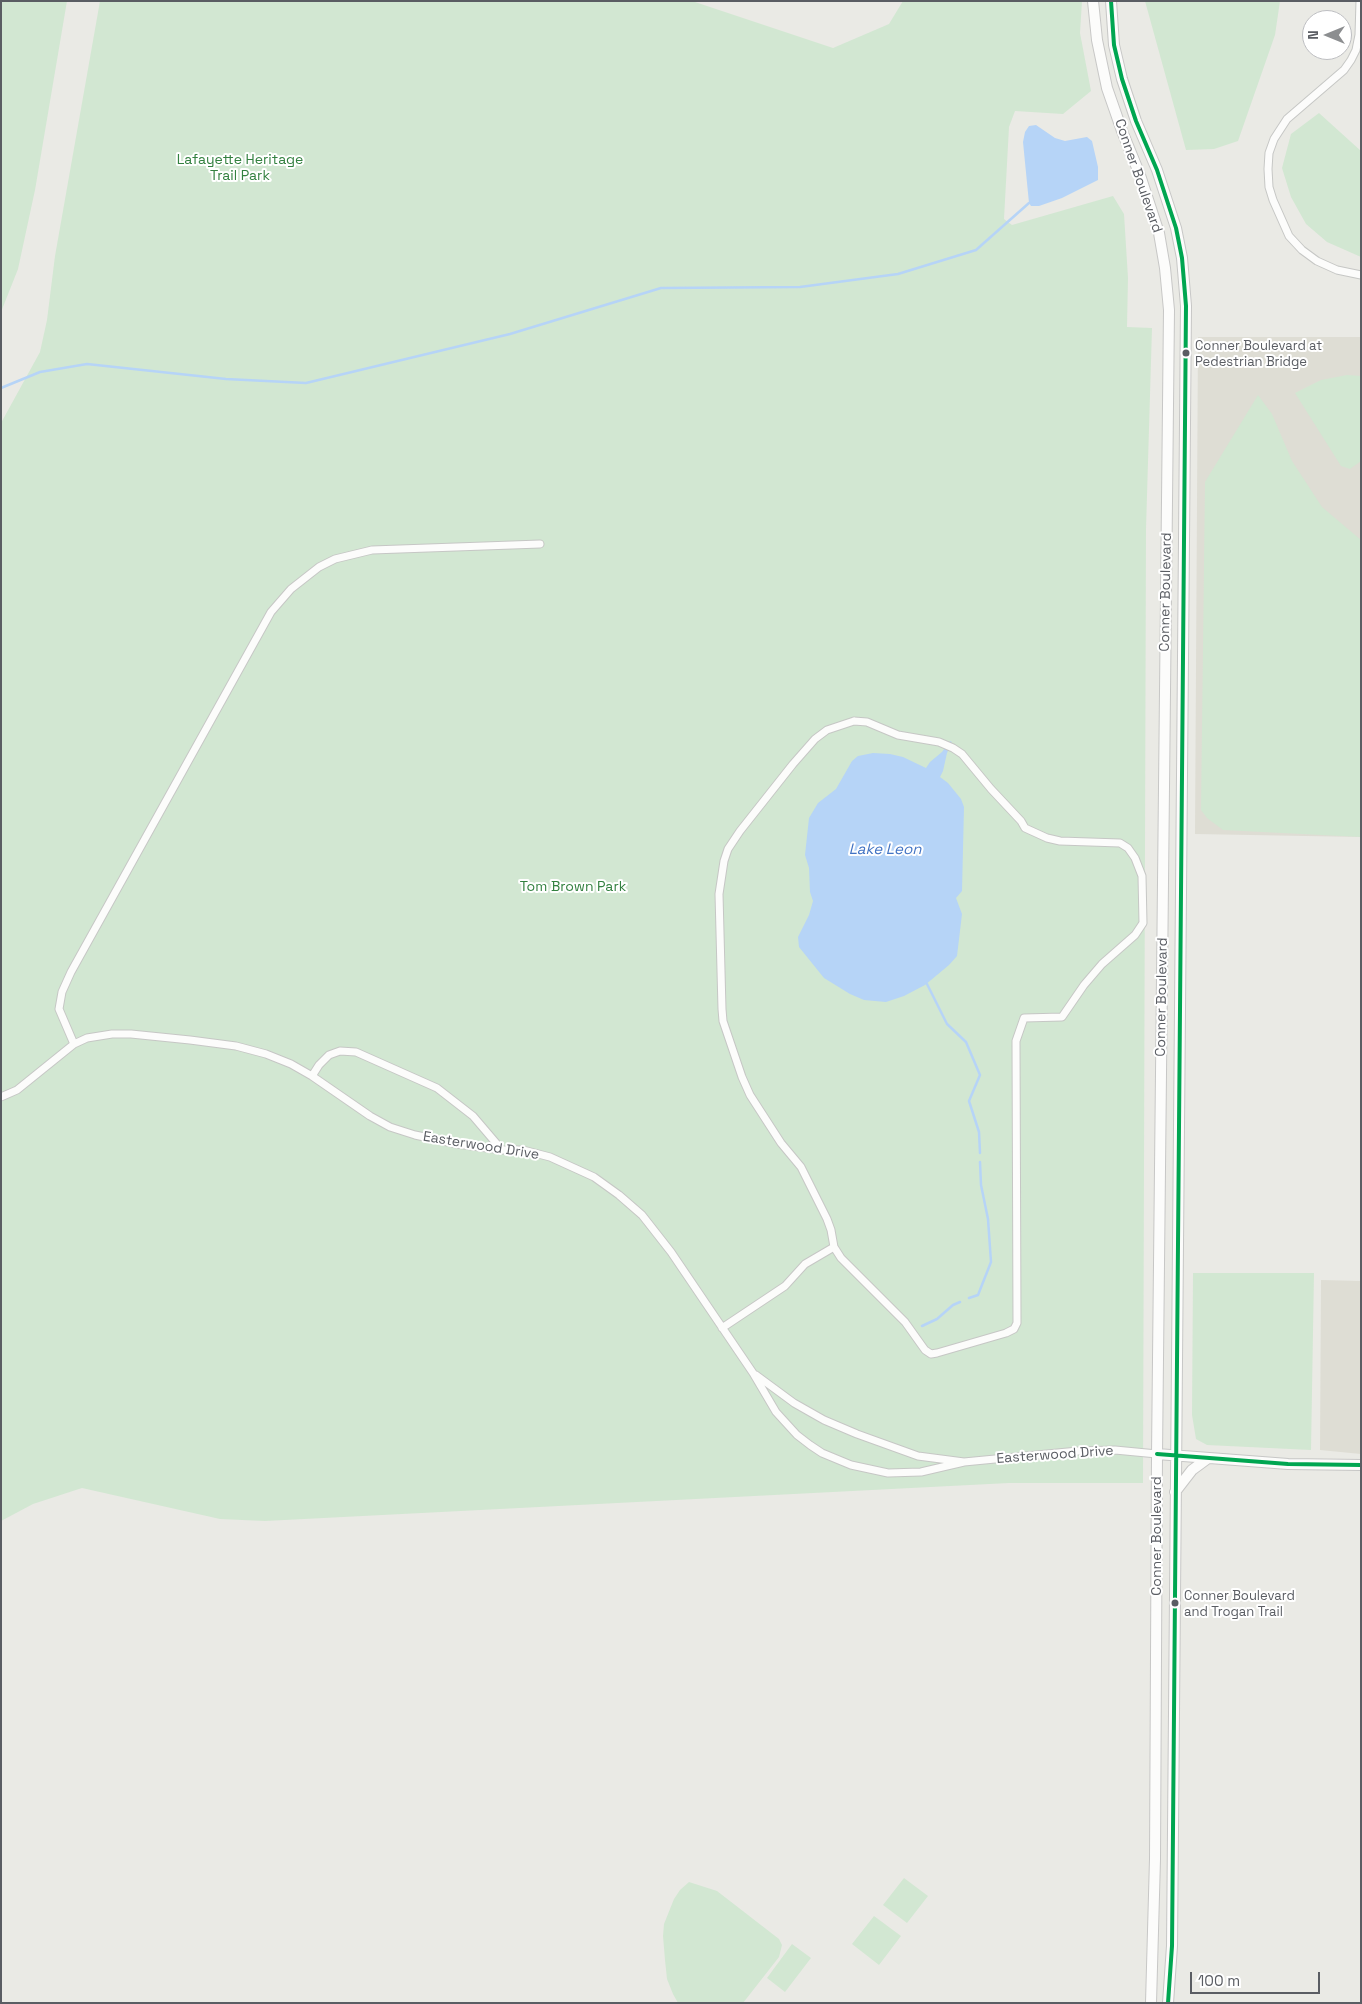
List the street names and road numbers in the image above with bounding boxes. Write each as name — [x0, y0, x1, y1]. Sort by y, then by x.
street label: Conner Boulevard — [1111, 117, 1165, 235]
street label: Conner Boulevard — [1157, 532, 1175, 652]
street label: Conner Boulevard — [1153, 937, 1171, 1057]
street label: Easterwood Drive — [422, 1129, 540, 1163]
street label: Easterwood Drive — [996, 1443, 1114, 1467]
street label: Conner Boulevard — [1149, 1476, 1165, 1596]

